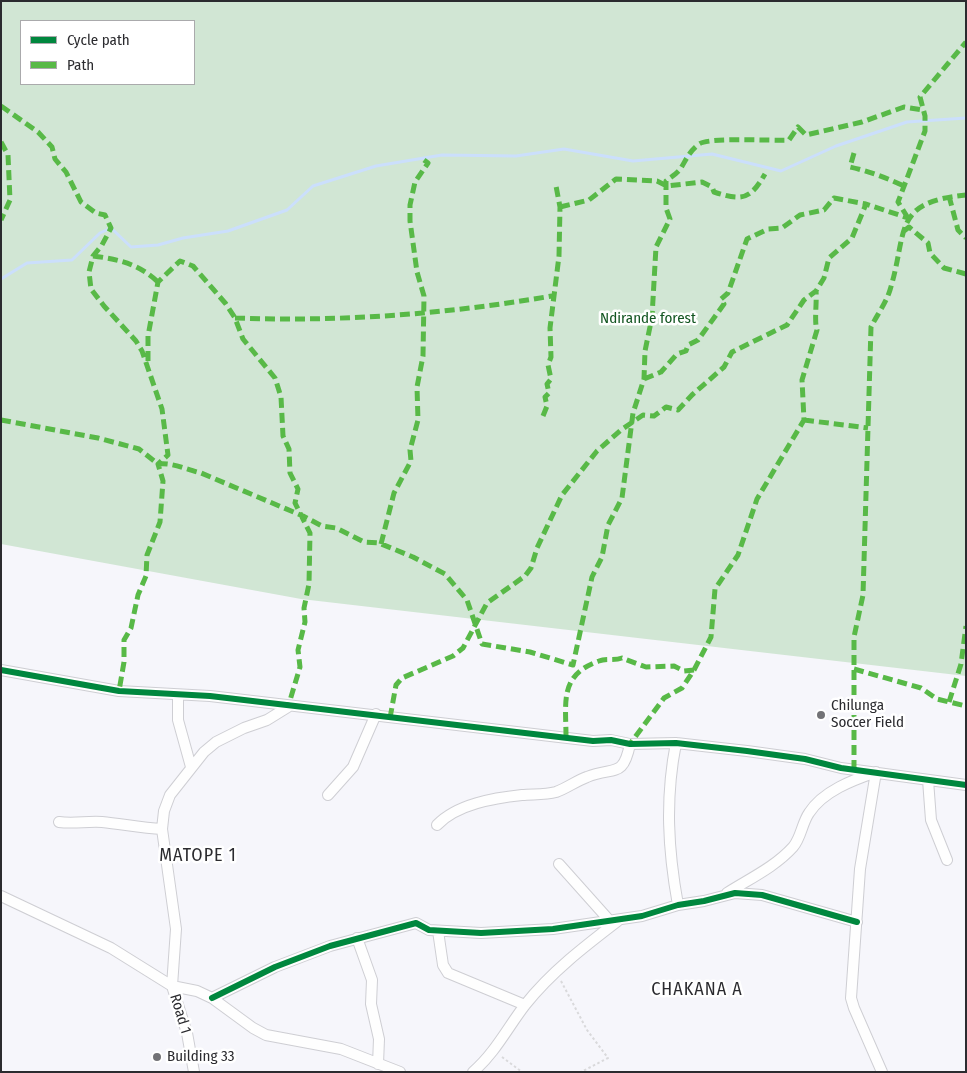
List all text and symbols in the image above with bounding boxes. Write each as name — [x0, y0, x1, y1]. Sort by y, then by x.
legend — [20, 20, 195, 85]
text: Cycle path — [67, 31, 130, 49]
text: Path — [67, 56, 94, 74]
park label: Ndirande forest — [600, 310, 696, 328]
place label: Chilunga Soccer Field — [831, 697, 904, 732]
marker: Chilunga Soccer Field — [815, 709, 827, 721]
district label: MATOPE 1 — [158, 845, 238, 867]
district label: CHAKANA A — [650, 979, 744, 1001]
street label: Road 1 — [165, 992, 195, 1036]
place label: Building 33 — [167, 1048, 235, 1066]
marker: Building 33 — [151, 1051, 163, 1063]

